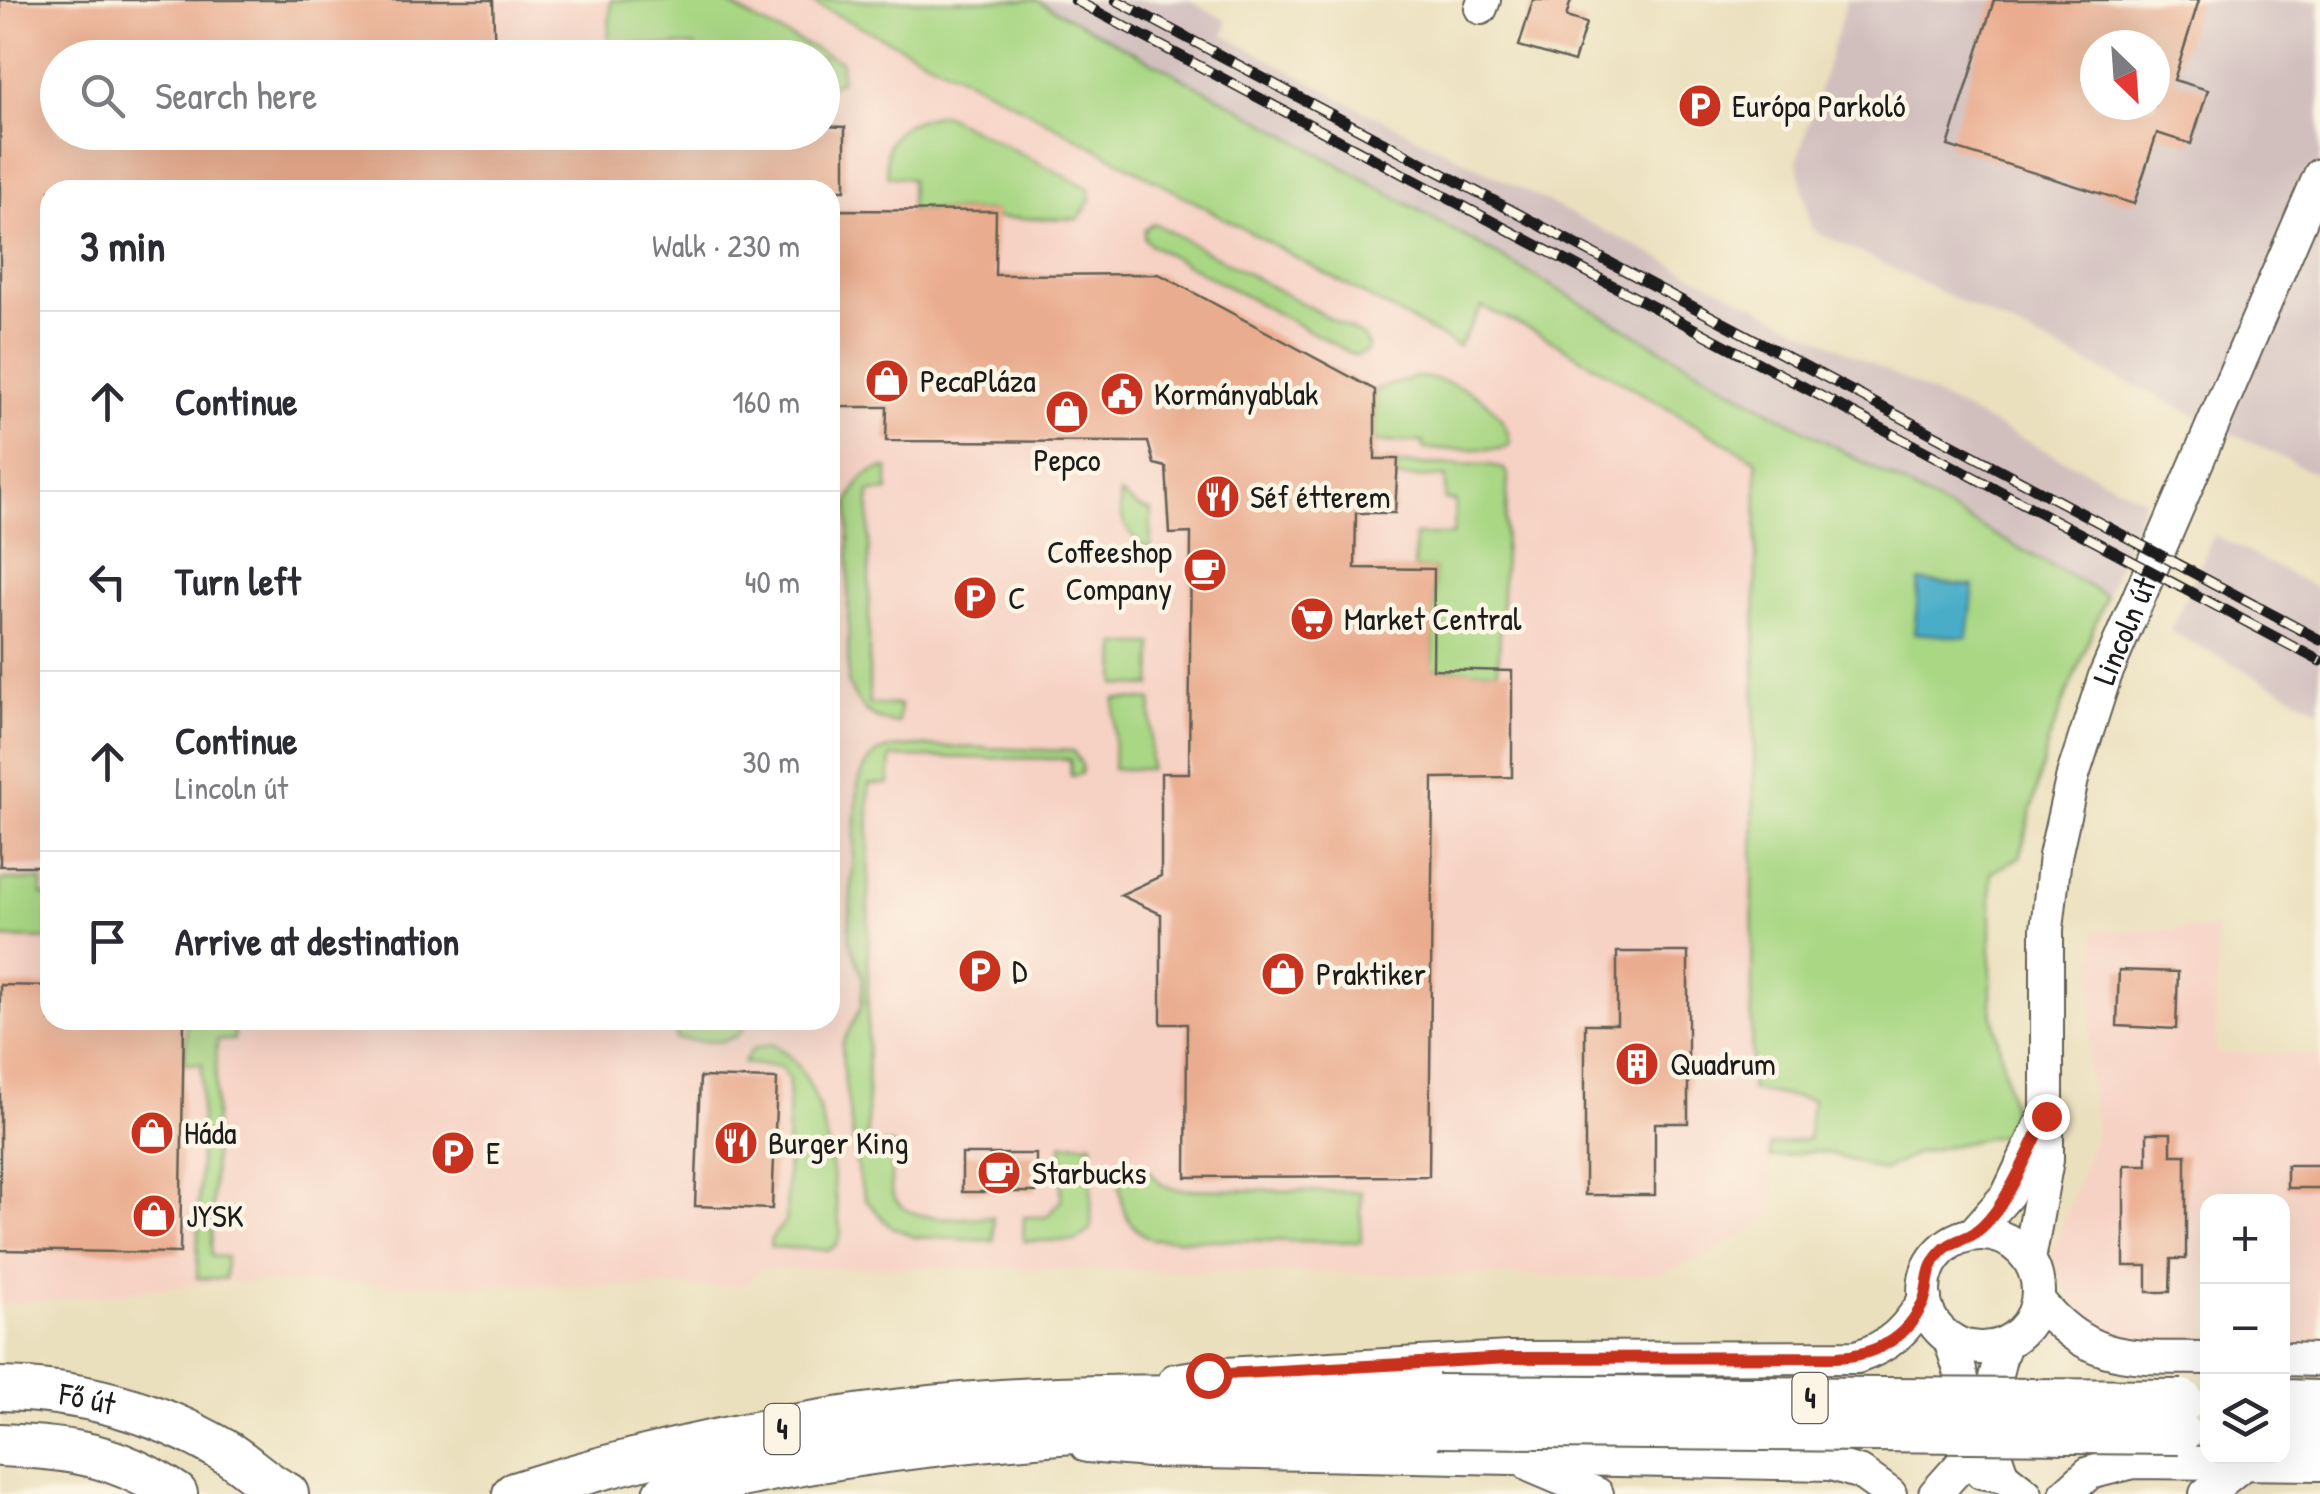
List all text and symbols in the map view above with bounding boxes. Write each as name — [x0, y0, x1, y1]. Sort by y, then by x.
north arrow — [2080, 30, 2170, 120]
search box — [40, 40, 840, 150]
icon: search — [75, 68, 130, 123]
text: Search here — [155, 69, 317, 121]
parking icon: Európa Parkoló — [1677, 83, 1723, 129]
place label: Európa Parkoló — [1732, 84, 1906, 127]
text: 3 min — [80, 217, 165, 274]
text: Walk · 230 m — [652, 224, 800, 267]
shop icon: PecaPláza — [864, 358, 910, 404]
place label: PecaPláza — [920, 359, 1036, 402]
public building icon: Kormányablak — [1099, 371, 1145, 417]
place label: Kormányablak — [1154, 372, 1318, 415]
icon: ahead — [80, 374, 135, 429]
text: Continue — [175, 375, 297, 427]
text: 160 m — [732, 380, 800, 423]
shop icon: Pepco — [1044, 389, 1090, 435]
place label: Pepco — [1033, 438, 1101, 481]
restaurant icon: Séf étterem — [1195, 474, 1241, 520]
place label: Séf étterem — [1250, 475, 1391, 518]
place label: Coffeeshop Company — [1047, 530, 1172, 610]
cafe icon: Coffeeshop Company — [1182, 547, 1228, 593]
icon: left — [80, 554, 135, 609]
text: Turn left — [175, 555, 300, 607]
text: 40 m — [745, 560, 800, 603]
street label: Lincoln út — [2082, 569, 2166, 690]
parking icon: C — [952, 575, 998, 621]
place label: C — [1008, 576, 1026, 619]
supermarket icon: Market Central — [1289, 596, 1335, 642]
place label: Market Central — [1344, 597, 1522, 640]
text: Continue — [175, 714, 297, 766]
icon: ahead — [80, 734, 135, 789]
text: 30 m — [742, 740, 800, 783]
text: Lincoln út — [175, 766, 288, 809]
icon: arrive — [80, 914, 135, 969]
text: Arrive at destination — [175, 915, 459, 967]
parking icon: D — [957, 948, 1003, 994]
place label: D — [1012, 949, 1027, 992]
shop icon: Praktiker — [1260, 951, 1306, 997]
place label: Praktiker — [1316, 952, 1426, 995]
building icon: Quadrum — [1614, 1041, 1660, 1087]
place label: Quadrum — [1670, 1042, 1776, 1085]
route end — [2024, 1094, 2070, 1140]
shop icon: Háda — [129, 1110, 175, 1156]
place label: Háda — [184, 1111, 237, 1154]
restaurant icon: Burger King — [713, 1120, 759, 1166]
place label: Burger King — [768, 1121, 909, 1164]
parking icon: E — [430, 1130, 476, 1176]
place label: E — [486, 1131, 500, 1174]
cafe icon: Starbucks — [976, 1150, 1022, 1196]
place label: Starbucks — [1032, 1151, 1147, 1194]
shop icon: JYSK — [131, 1193, 177, 1239]
place label: JYSK — [186, 1194, 244, 1237]
map controls — [2200, 1194, 2290, 1464]
button: + — [2200, 1194, 2290, 1284]
button: − — [2200, 1284, 2290, 1374]
route start — [1186, 1353, 1232, 1399]
street label: Fő út — [56, 1371, 121, 1425]
road number: 4 — [1792, 1373, 1828, 1423]
button: layers — [2200, 1374, 2290, 1464]
road number: 4 — [764, 1404, 800, 1454]

